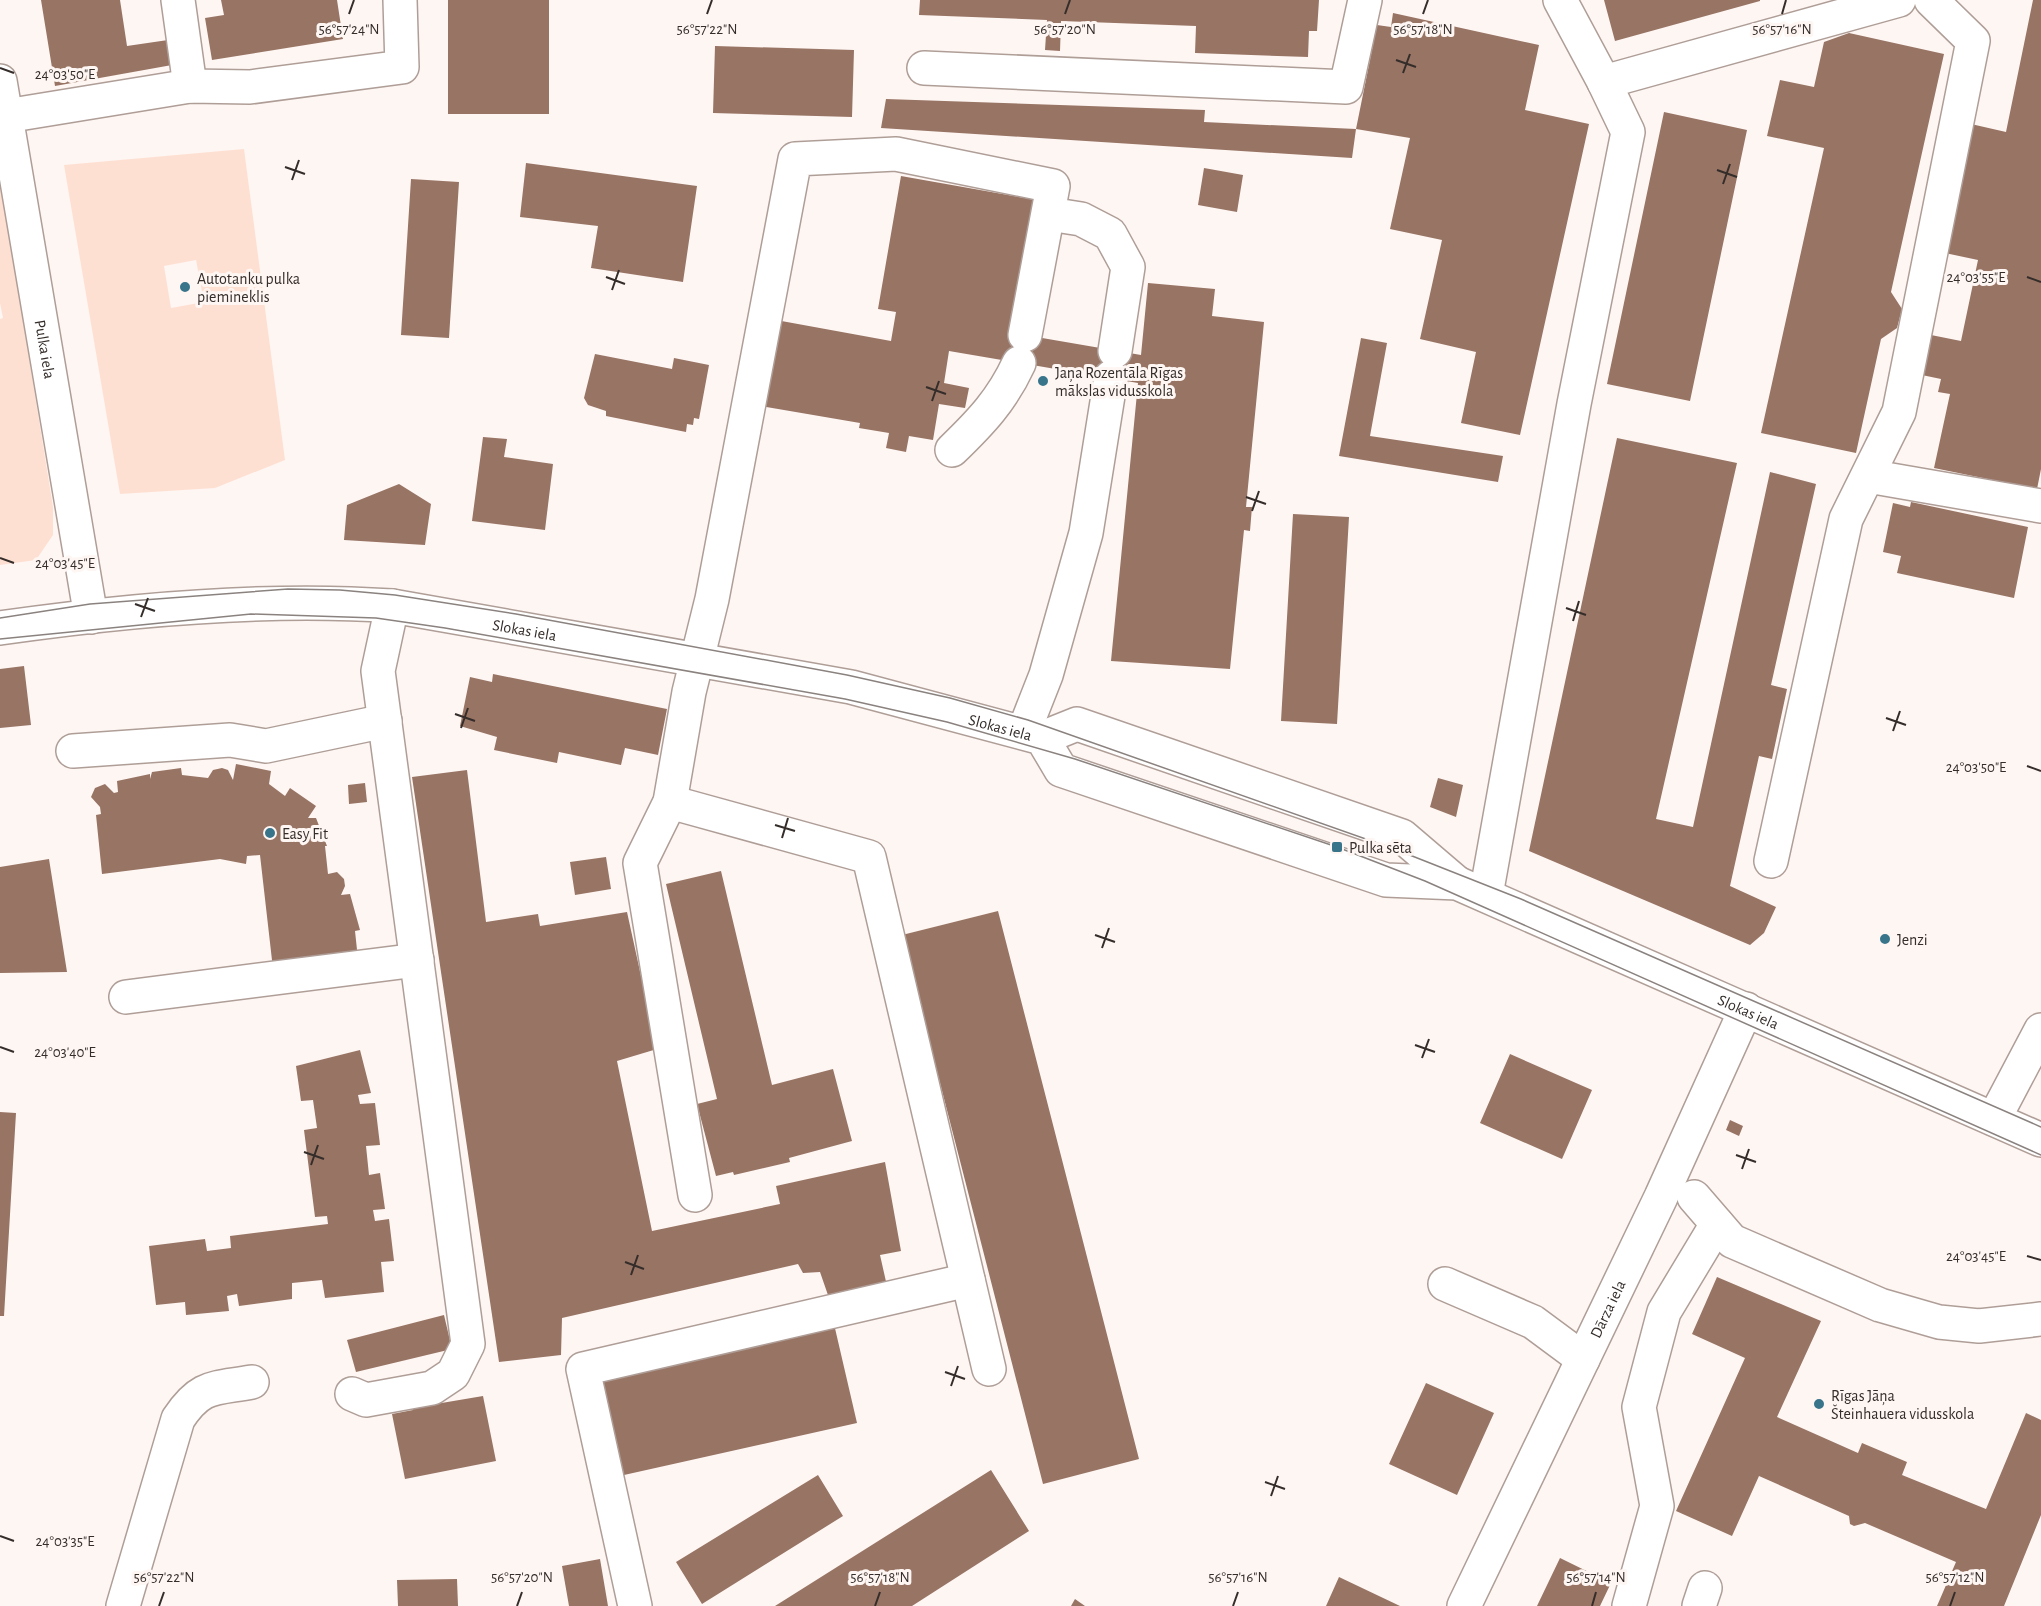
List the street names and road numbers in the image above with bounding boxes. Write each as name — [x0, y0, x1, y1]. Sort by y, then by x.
street label: Pulka iela — [32, 318, 57, 380]
street label: Slokas iela — [491, 617, 558, 644]
street label: Slokas iela — [967, 712, 1033, 744]
street label: Slokas iela — [1715, 992, 1781, 1033]
street label: Dārza iela — [1587, 1278, 1629, 1341]

